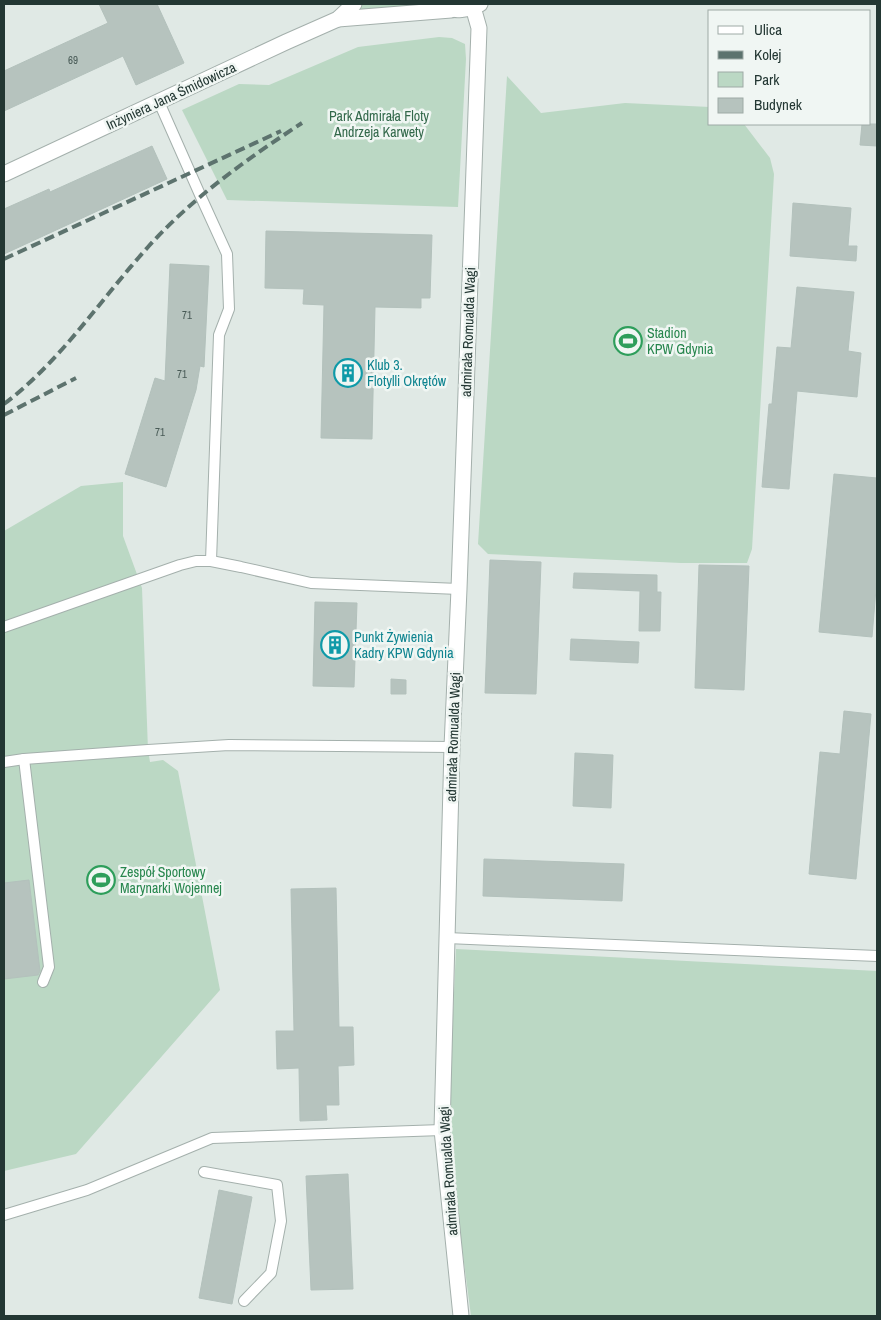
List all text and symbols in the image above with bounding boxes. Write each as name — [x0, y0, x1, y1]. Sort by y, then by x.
legend — [708, 10, 871, 125]
text: Ulica — [754, 19, 782, 40]
text: Kolej — [754, 44, 781, 65]
house number: 69 — [68, 53, 78, 67]
street label: Inżyniera Jana Śmidowicza — [103, 58, 239, 134]
text: Park — [754, 69, 780, 90]
text: Budynek — [754, 94, 803, 115]
park label: Park Admirała Floty Andrzeja Karwety — [329, 107, 429, 141]
street label: admirała Romualda Wagi — [457, 267, 479, 397]
house number: 71 — [182, 308, 192, 322]
place label: Stadion KPW Gdynia — [647, 324, 714, 358]
sports icon: Stadion KPW Gdynia — [613, 326, 643, 356]
place label: Klub 3. Flotylli Okrętów — [367, 356, 447, 390]
building icon: Klub 3. Flotylli Okrętów — [333, 358, 363, 388]
house number: 71 — [177, 367, 187, 381]
house number: 71 — [155, 425, 165, 439]
place label: Punkt Żywienia Kadry KPW Gdynia — [354, 628, 454, 662]
building icon: Punkt Żywienia Kadry KPW Gdynia — [320, 630, 350, 660]
street label: admirała Romualda Wagi — [442, 672, 464, 802]
place label: Zespół Sportowy Marynarki Wojennej — [120, 863, 222, 897]
sports icon: Zespół Sportowy Marynarki Wojennej — [86, 865, 116, 895]
street label: admirała Romualda Wagi — [434, 1106, 462, 1236]

